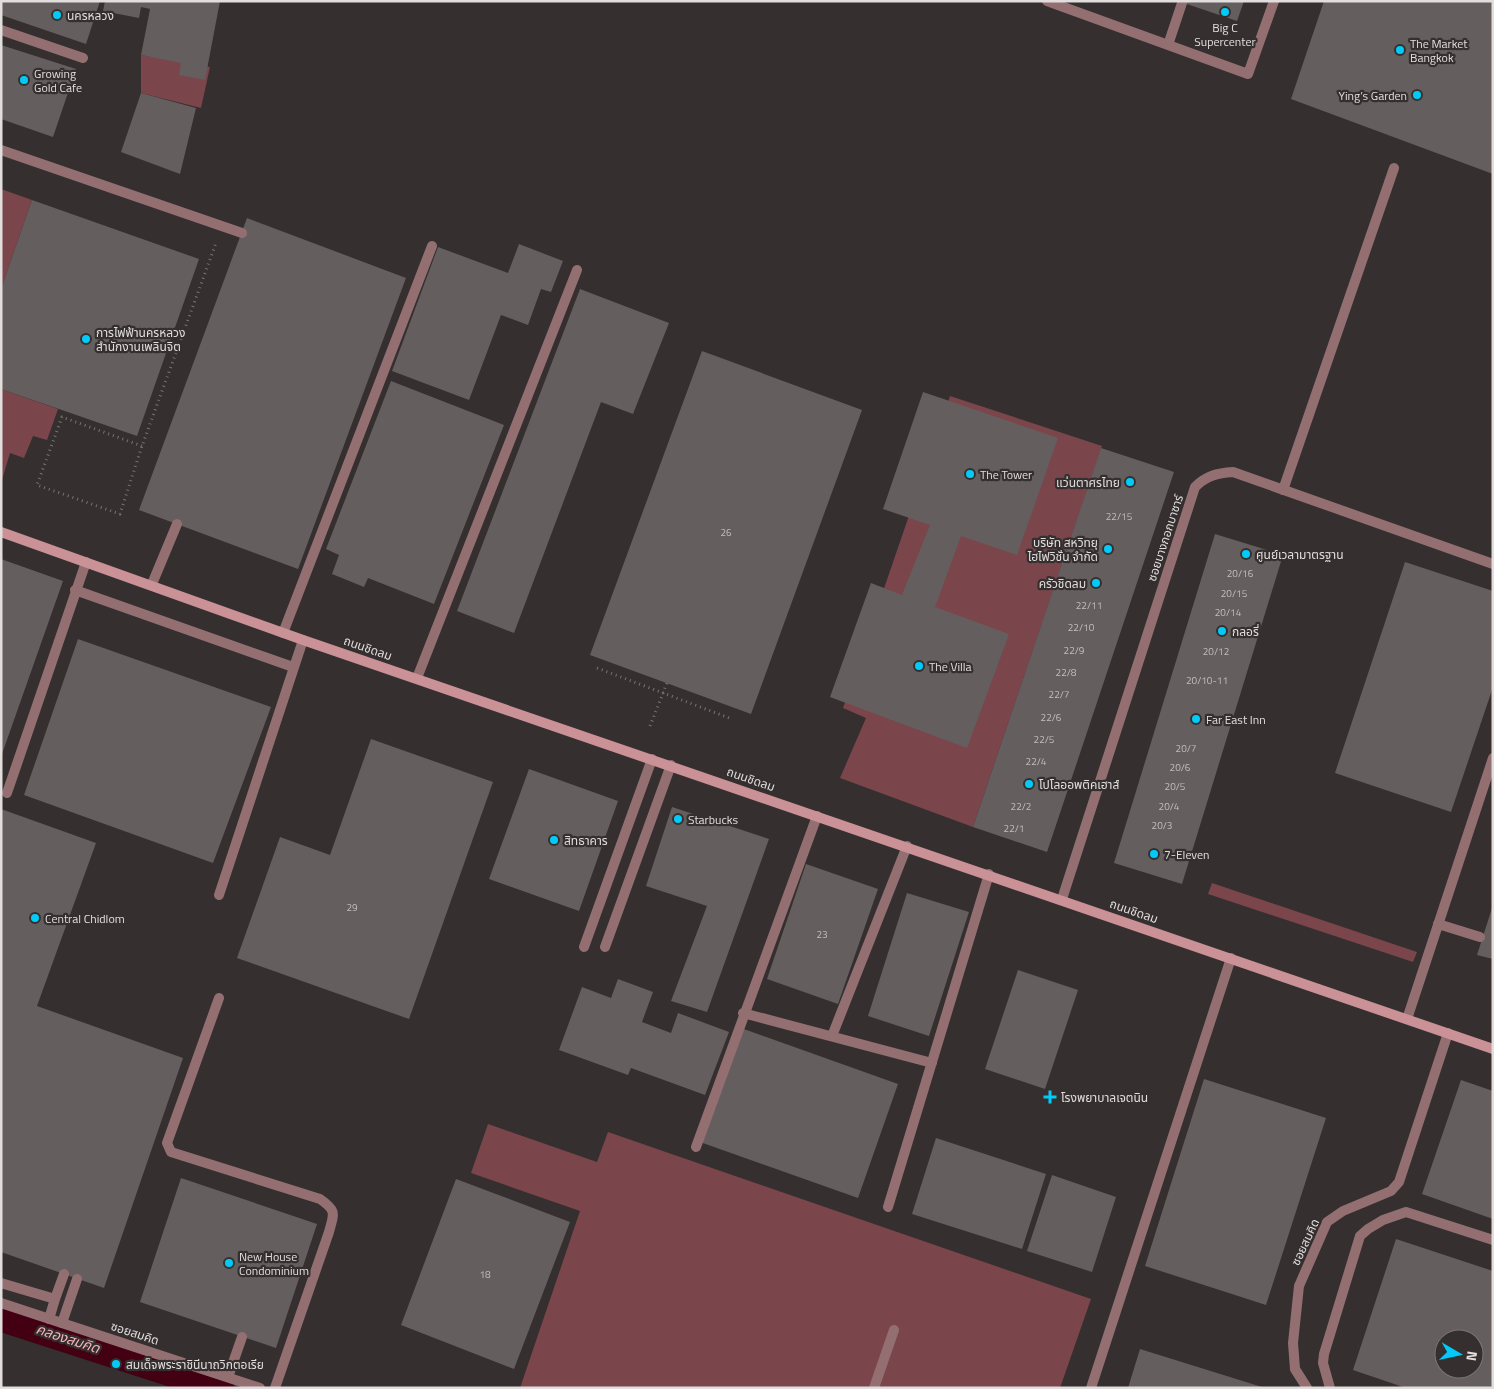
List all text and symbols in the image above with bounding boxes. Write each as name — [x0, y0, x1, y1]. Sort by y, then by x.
place label: นครหลวง — [67, 6, 114, 25]
marker: Big C Supercenter — [1219, 6, 1231, 18]
marker: นครหลวง — [51, 9, 63, 21]
place label: Big C Supercenter — [1194, 18, 1256, 51]
place label: The Market Bangkok — [1410, 34, 1468, 67]
marker: The Market Bangkok — [1394, 44, 1406, 56]
place label: Growing Gold Cafe — [34, 64, 82, 97]
marker: Growing Gold Cafe — [18, 74, 30, 86]
place label: Ying’s Garden — [1338, 86, 1407, 105]
marker: Ying’s Garden — [1411, 89, 1423, 101]
place label: การไฟฟ้านครหลวง สำนักงานเพลินจิต — [96, 323, 185, 356]
marker: การไฟฟ้านครหลวง สำนักงานเพลินจิต — [80, 333, 92, 345]
place label: The Tower — [980, 465, 1032, 484]
marker: The Tower — [964, 468, 976, 480]
place label: แว่นตาศรไทย — [1056, 473, 1120, 492]
marker: แว่นตาศรไทย — [1124, 476, 1136, 488]
street label: ซอยบางกอกบาซาร์ — [1142, 492, 1188, 584]
house number: 22/15 — [1106, 509, 1133, 524]
house number: 26 — [720, 525, 732, 540]
place label: บริษัท สหวิทยุ ไฮไฟวิชั่น จำกัด — [1027, 533, 1098, 566]
marker: บริษัท สหวิทยุ ไฮไฟวิชั่น จำกัด — [1102, 543, 1114, 555]
place label: ศูนย์เวลามาตรฐาน — [1256, 545, 1344, 564]
marker: ศูนย์เวลามาตรฐาน — [1240, 548, 1252, 560]
house number: 20/16 — [1227, 566, 1254, 581]
place label: ครัวชิดลม — [1039, 574, 1086, 593]
marker: ครัวชิดลม — [1090, 577, 1102, 589]
house number: 20/15 — [1221, 586, 1248, 601]
house number: 22/11 — [1076, 598, 1102, 613]
house number: 20/14 — [1215, 605, 1242, 620]
house number: 22/10 — [1068, 620, 1095, 635]
place label: กลอรี่ — [1232, 622, 1259, 641]
marker: กลอรี่ — [1216, 625, 1228, 637]
street label: ถนนชิดลม — [341, 631, 395, 665]
house number: 22/9 — [1064, 643, 1085, 658]
house number: 20/12 — [1203, 644, 1229, 659]
place label: The Villa — [929, 657, 972, 676]
marker: The Villa — [913, 660, 925, 672]
house number: 22/8 — [1056, 665, 1077, 680]
house number: 20/10-11 — [1186, 673, 1228, 688]
house number: 22/7 — [1049, 687, 1069, 702]
house number: 22/6 — [1041, 710, 1062, 725]
place label: Far East Inn — [1206, 710, 1266, 729]
marker: Far East Inn — [1190, 713, 1202, 725]
house number: 22/5 — [1034, 732, 1055, 747]
house number: 20/7 — [1176, 741, 1196, 756]
house number: 22/4 — [1026, 754, 1047, 769]
house number: 20/6 — [1170, 760, 1191, 775]
street label: ถนนชิดลม — [724, 762, 778, 796]
place label: โปโลออพติคเฮาส์ — [1039, 775, 1119, 794]
marker: โปโลออพติคเฮาส์ — [1023, 778, 1035, 790]
house number: 20/5 — [1165, 779, 1186, 794]
house number: 22/2 — [1011, 799, 1031, 814]
house number: 20/4 — [1159, 799, 1180, 814]
place label: Starbucks — [688, 810, 738, 829]
marker: Starbucks — [672, 813, 684, 825]
house number: 20/3 — [1152, 818, 1172, 833]
house number: 22/1 — [1004, 821, 1024, 836]
place label: สิทธาคาร — [564, 831, 608, 850]
marker: สิทธาคาร — [548, 834, 560, 846]
place label: 7-Eleven — [1164, 845, 1210, 864]
marker: 7-Eleven — [1148, 848, 1160, 860]
street label: ถนนชิดลม — [1107, 894, 1161, 928]
house number: 29 — [346, 900, 358, 915]
place label: Central Chidlom — [45, 909, 125, 928]
marker: Central Chidlom — [29, 912, 41, 924]
house number: 23 — [816, 927, 828, 942]
place label: โรงพยาบาลเจตนิน — [1061, 1088, 1148, 1107]
marker: โรงพยาบาลเจตนิน — [1043, 1090, 1057, 1104]
street label: ซอยสมคิด — [1286, 1215, 1324, 1269]
place label: New House Condominium — [239, 1247, 309, 1280]
marker: New House Condominium — [223, 1257, 235, 1269]
house number: 18 — [479, 1267, 491, 1282]
street label: ซอยสมคิด — [108, 1316, 162, 1350]
water label: คลองสมคิด — [33, 1318, 103, 1358]
north arrow — [1434, 1329, 1484, 1379]
text: N — [1461, 1350, 1483, 1363]
place label: สมเด็จพระราชินีนาถวิกตอเรีย — [126, 1355, 264, 1374]
marker: สมเด็จพระราชินีนาถวิกตอเรีย — [110, 1358, 122, 1370]

